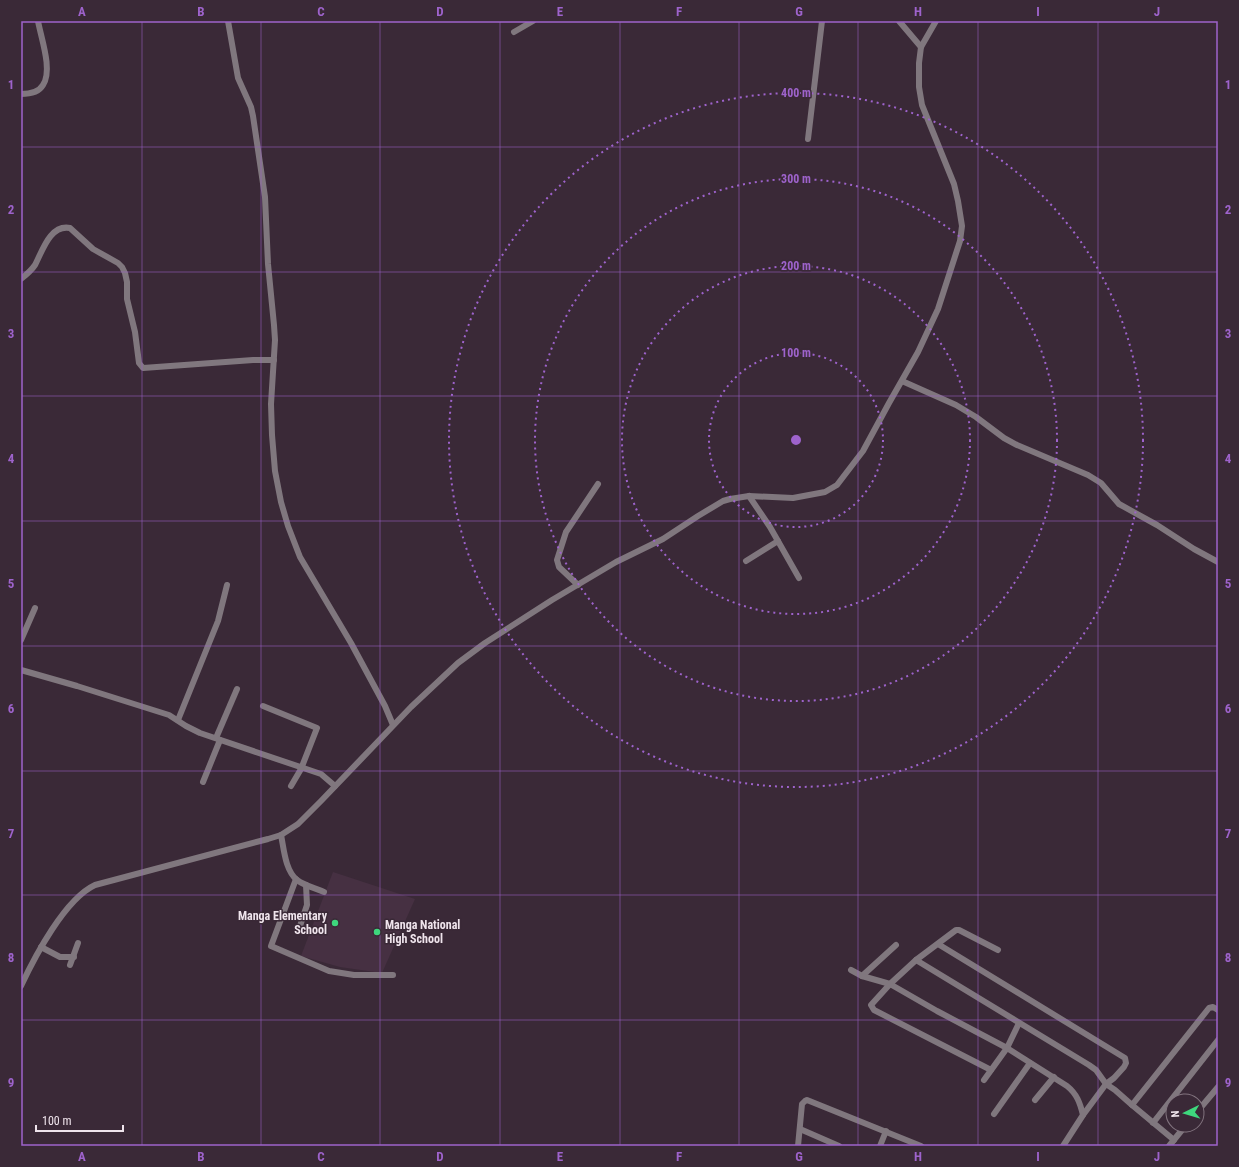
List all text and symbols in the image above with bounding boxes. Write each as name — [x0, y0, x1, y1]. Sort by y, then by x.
text: A — [78, 4, 86, 19]
text: B — [197, 4, 205, 19]
text: C — [317, 4, 325, 19]
text: D — [436, 4, 444, 19]
text: E — [557, 4, 564, 19]
text: F — [676, 4, 682, 19]
text: G — [795, 4, 803, 19]
text: H — [914, 4, 922, 19]
text: I — [1036, 4, 1040, 19]
text: J — [1154, 4, 1160, 19]
text: 1 — [8, 77, 14, 92]
text: 1 — [1225, 77, 1231, 92]
text: 400 m — [781, 86, 811, 100]
text: 300 m — [781, 172, 811, 186]
text: 2 — [8, 202, 15, 217]
text: 2 — [1225, 202, 1232, 217]
text: 200 m — [781, 259, 811, 273]
text: 3 — [8, 326, 14, 341]
text: 3 — [1225, 326, 1231, 341]
text: 100 m — [781, 346, 811, 360]
centre of rings — [789, 433, 803, 447]
text: 4 — [8, 451, 15, 466]
text: 4 — [1225, 451, 1232, 466]
text: 5 — [8, 576, 15, 591]
text: 5 — [1225, 576, 1232, 591]
text: 6 — [8, 701, 15, 716]
text: 6 — [1225, 701, 1232, 716]
text: 7 — [8, 826, 15, 841]
text: 7 — [1225, 826, 1232, 841]
place label: Manga Elementary School — [238, 909, 328, 937]
marker: Manga Elementary School — [330, 918, 340, 928]
place label: Manga National High School — [385, 918, 460, 946]
marker: Manga National High School — [372, 927, 382, 937]
text: 8 — [8, 950, 14, 965]
text: 8 — [1225, 950, 1231, 965]
text: 9 — [8, 1075, 14, 1090]
text: 9 — [1225, 1075, 1231, 1090]
north arrow — [1165, 1093, 1205, 1133]
scale bar — [36, 1107, 123, 1133]
text: N — [1169, 1110, 1182, 1118]
text: 100 m — [42, 1114, 72, 1128]
text: A — [78, 1149, 86, 1164]
text: B — [197, 1149, 205, 1164]
text: C — [317, 1149, 325, 1164]
text: D — [436, 1149, 444, 1164]
text: E — [557, 1149, 564, 1164]
text: F — [676, 1149, 682, 1164]
text: G — [795, 1149, 803, 1164]
text: H — [914, 1149, 922, 1164]
text: I — [1036, 1149, 1040, 1164]
text: J — [1154, 1149, 1160, 1164]

